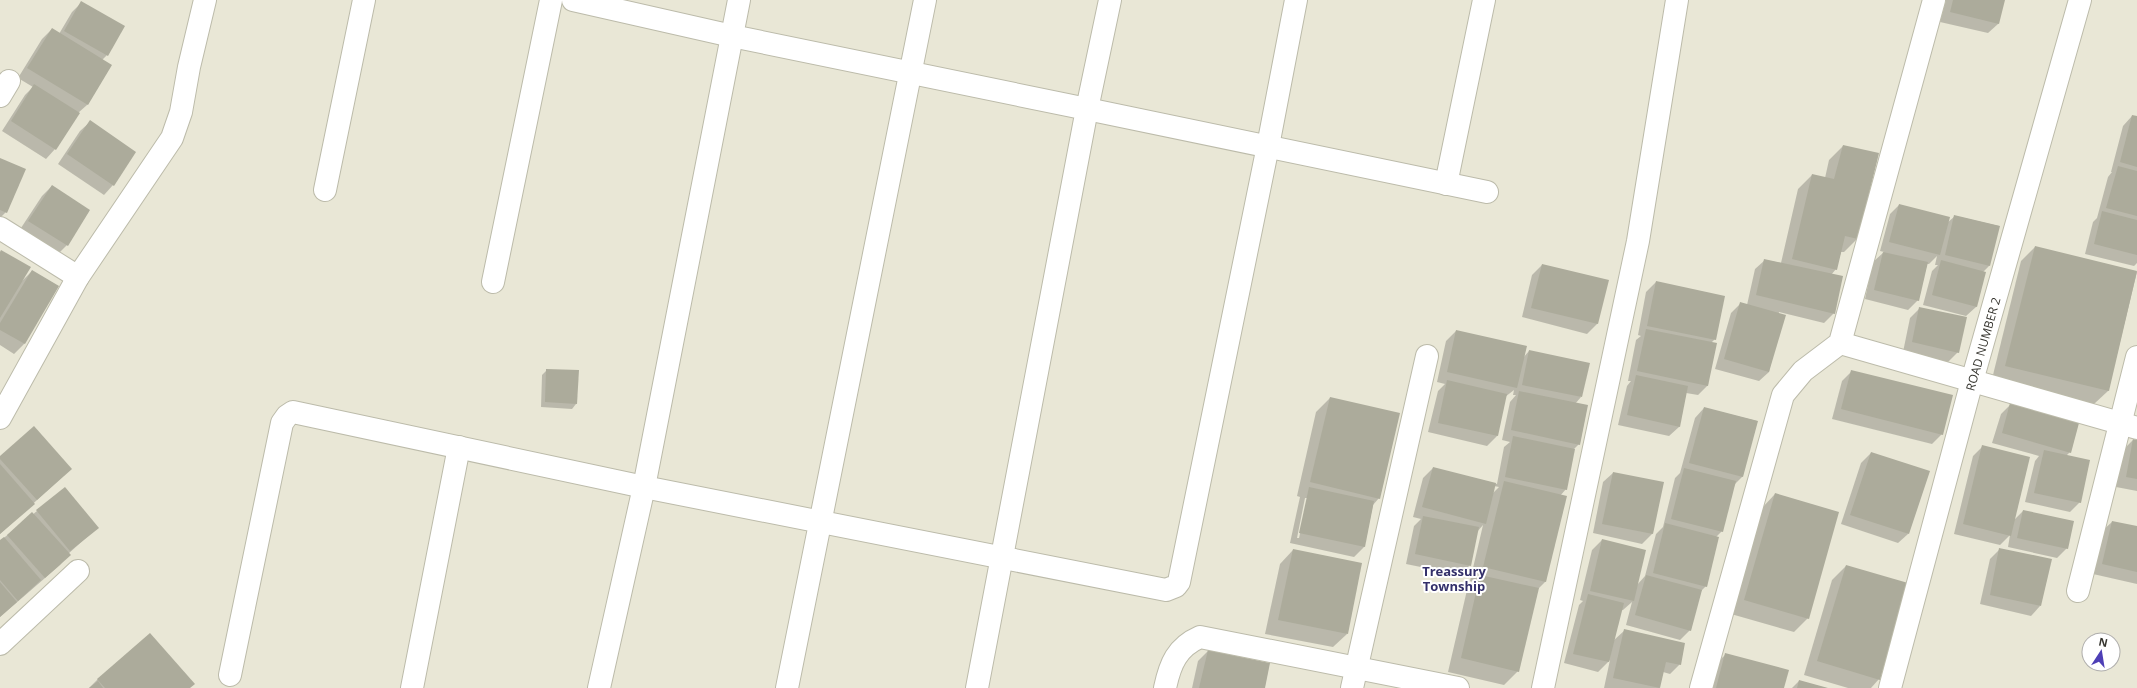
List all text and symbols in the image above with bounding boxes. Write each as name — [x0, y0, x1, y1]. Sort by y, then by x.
street label: ROAD NUMBER 2 — [1962, 295, 2005, 393]
district label: Treassury Township — [1422, 562, 1486, 595]
north arrow — [2081, 632, 2121, 672]
text: N — [2097, 633, 2109, 650]

